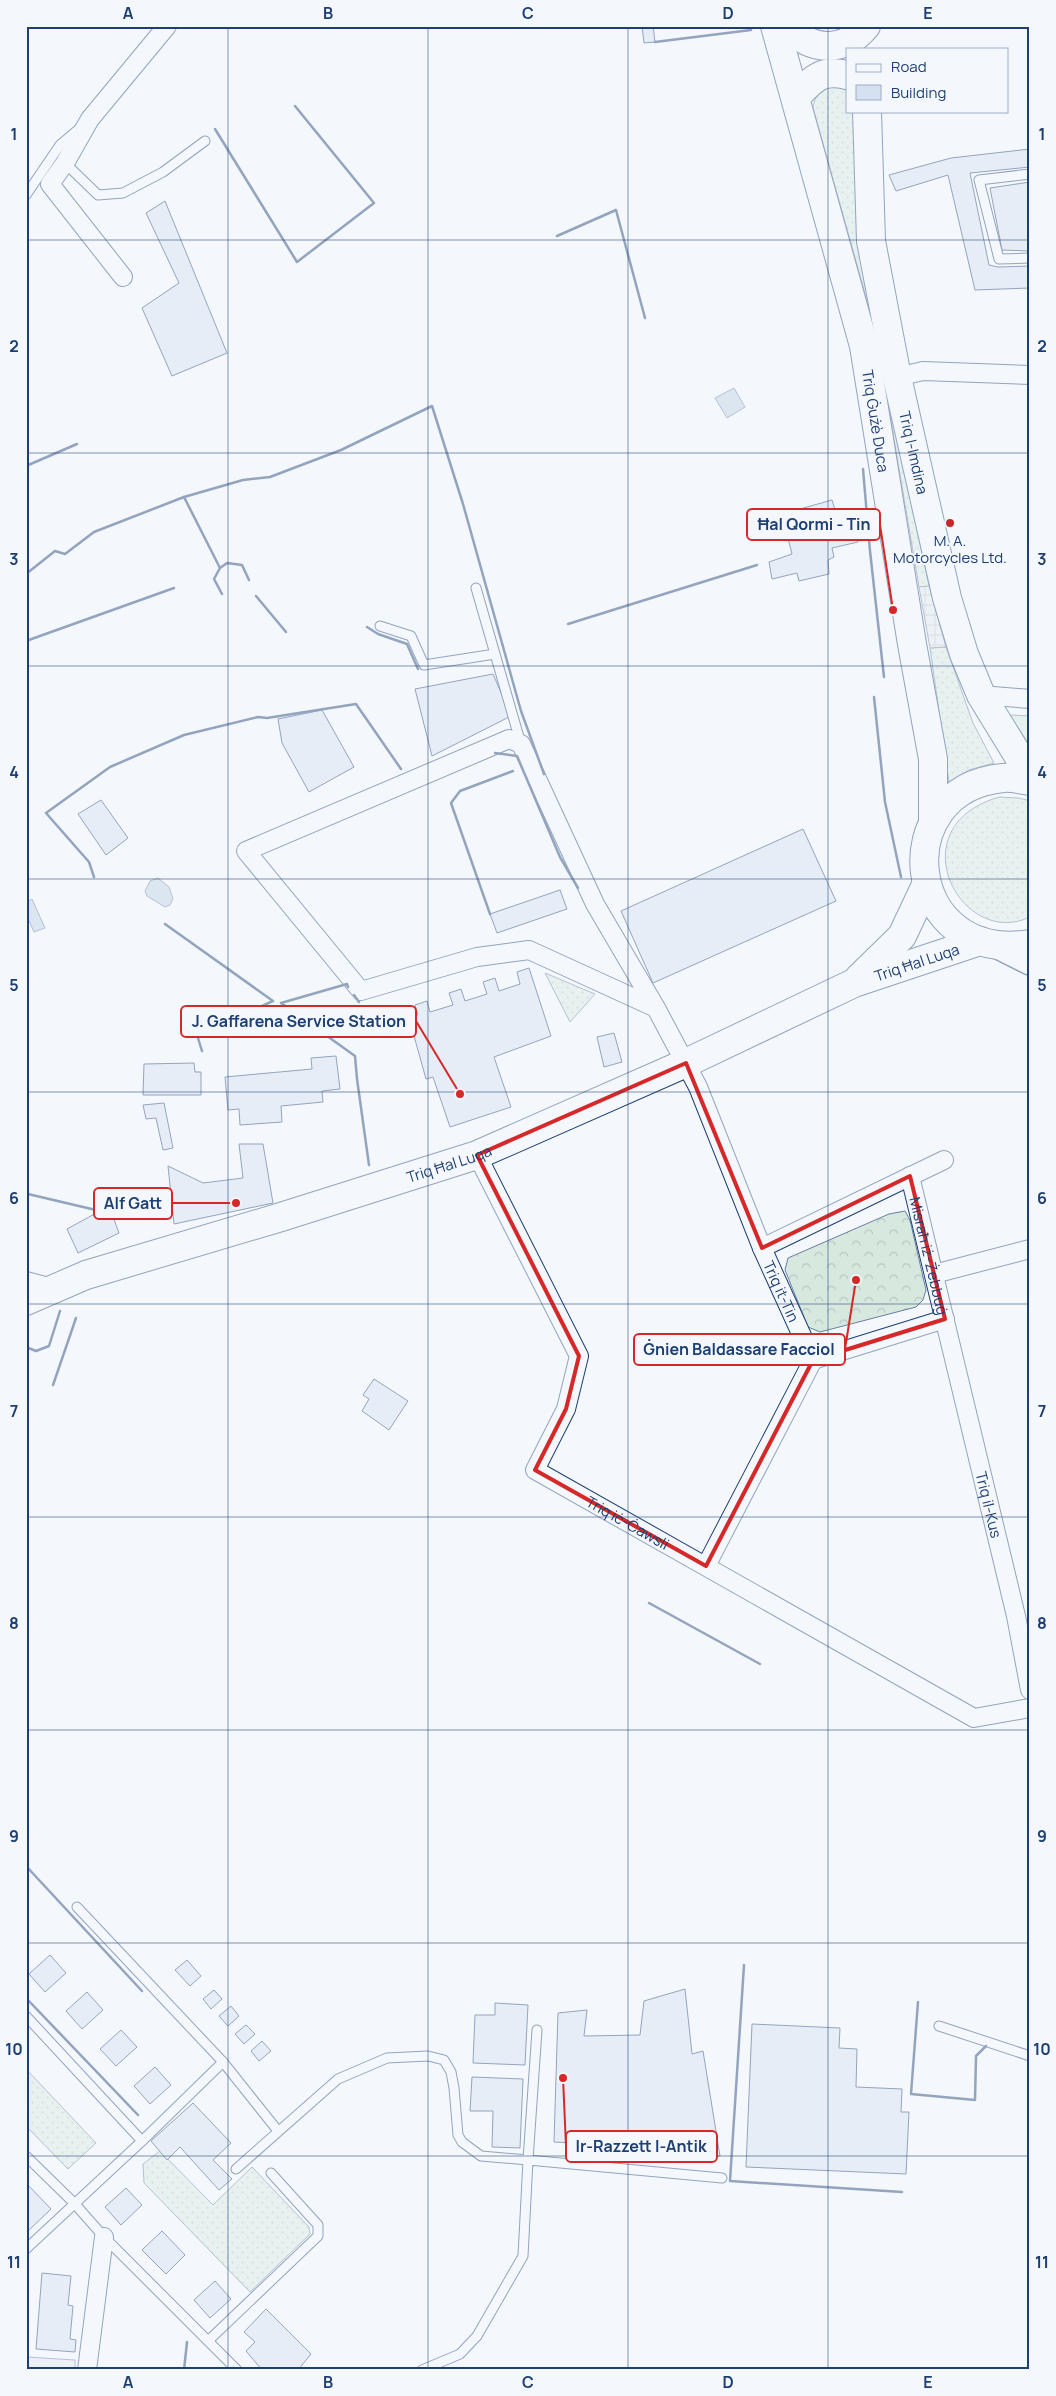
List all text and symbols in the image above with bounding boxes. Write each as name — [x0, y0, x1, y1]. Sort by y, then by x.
text: A — [123, 2, 134, 24]
text: B — [323, 2, 333, 24]
text: C — [522, 2, 534, 24]
text: D — [722, 2, 734, 24]
text: E — [923, 2, 933, 24]
legend — [846, 48, 1008, 112]
text: Road — [891, 56, 927, 77]
text: Building — [891, 82, 946, 103]
text: 1 — [10, 123, 18, 145]
text: 1 — [1038, 123, 1046, 145]
text: 2 — [9, 335, 19, 357]
text: 2 — [1037, 335, 1047, 357]
street label: Triq Ġużè Duca — [857, 368, 895, 474]
street label: Triq l-Imdina — [895, 409, 934, 496]
callout: Ħal Qormi - Tin — [747, 509, 880, 540]
text: Ħal Qormi - Tin — [757, 513, 871, 535]
marker: M. A. Motorcycles Ltd. — [944, 517, 956, 529]
place label: M. A. Motorcycles Ltd. — [893, 530, 1007, 568]
text: 3 — [9, 548, 19, 570]
text: 3 — [1037, 548, 1047, 570]
text: 4 — [9, 761, 19, 783]
text: 4 — [1037, 761, 1047, 783]
street label: Triq Ħal Luqa — [872, 938, 962, 986]
text: 5 — [9, 974, 19, 996]
text: 5 — [1037, 974, 1047, 996]
callout: J. Gaffarena Service Station — [181, 1006, 416, 1037]
text: J. Gaffarena Service Station — [192, 1010, 406, 1032]
street label: Triq Ħal Luqa — [404, 1139, 495, 1187]
text: 6 — [9, 1187, 19, 1209]
text: 6 — [1037, 1187, 1047, 1209]
callout: Alf Gatt — [94, 1188, 172, 1219]
text: Alf Gatt — [104, 1192, 162, 1214]
street label: Misraħ iż-Żebbuġ — [905, 1195, 954, 1317]
street label: Triq it-Tin — [759, 1257, 805, 1325]
callout: Ġnien Baldassare Facciol — [634, 1334, 845, 1365]
text: Ġnien Baldassare Facciol — [643, 1338, 835, 1360]
text: 7 — [10, 1400, 18, 1422]
text: 7 — [1038, 1400, 1046, 1422]
street label: Triq il-Kus — [971, 1469, 1007, 1540]
street label: Triq iċ-Ċawsli — [583, 1491, 673, 1554]
text: 8 — [9, 1612, 19, 1634]
text: 8 — [1037, 1612, 1047, 1634]
text: 9 — [9, 1825, 19, 1847]
text: 9 — [1037, 1825, 1047, 1847]
text: 10 — [5, 2038, 23, 2060]
text: 10 — [1033, 2038, 1051, 2060]
callout: Ir-Razzett l-Antik — [566, 2131, 717, 2162]
text: Ir-Razzett l-Antik — [575, 2135, 707, 2157]
text: 11 — [7, 2251, 21, 2273]
text: 11 — [1035, 2251, 1049, 2273]
text: A — [123, 2371, 134, 2393]
text: B — [323, 2371, 333, 2393]
text: C — [522, 2371, 534, 2393]
text: D — [722, 2371, 734, 2393]
text: E — [923, 2371, 933, 2393]

